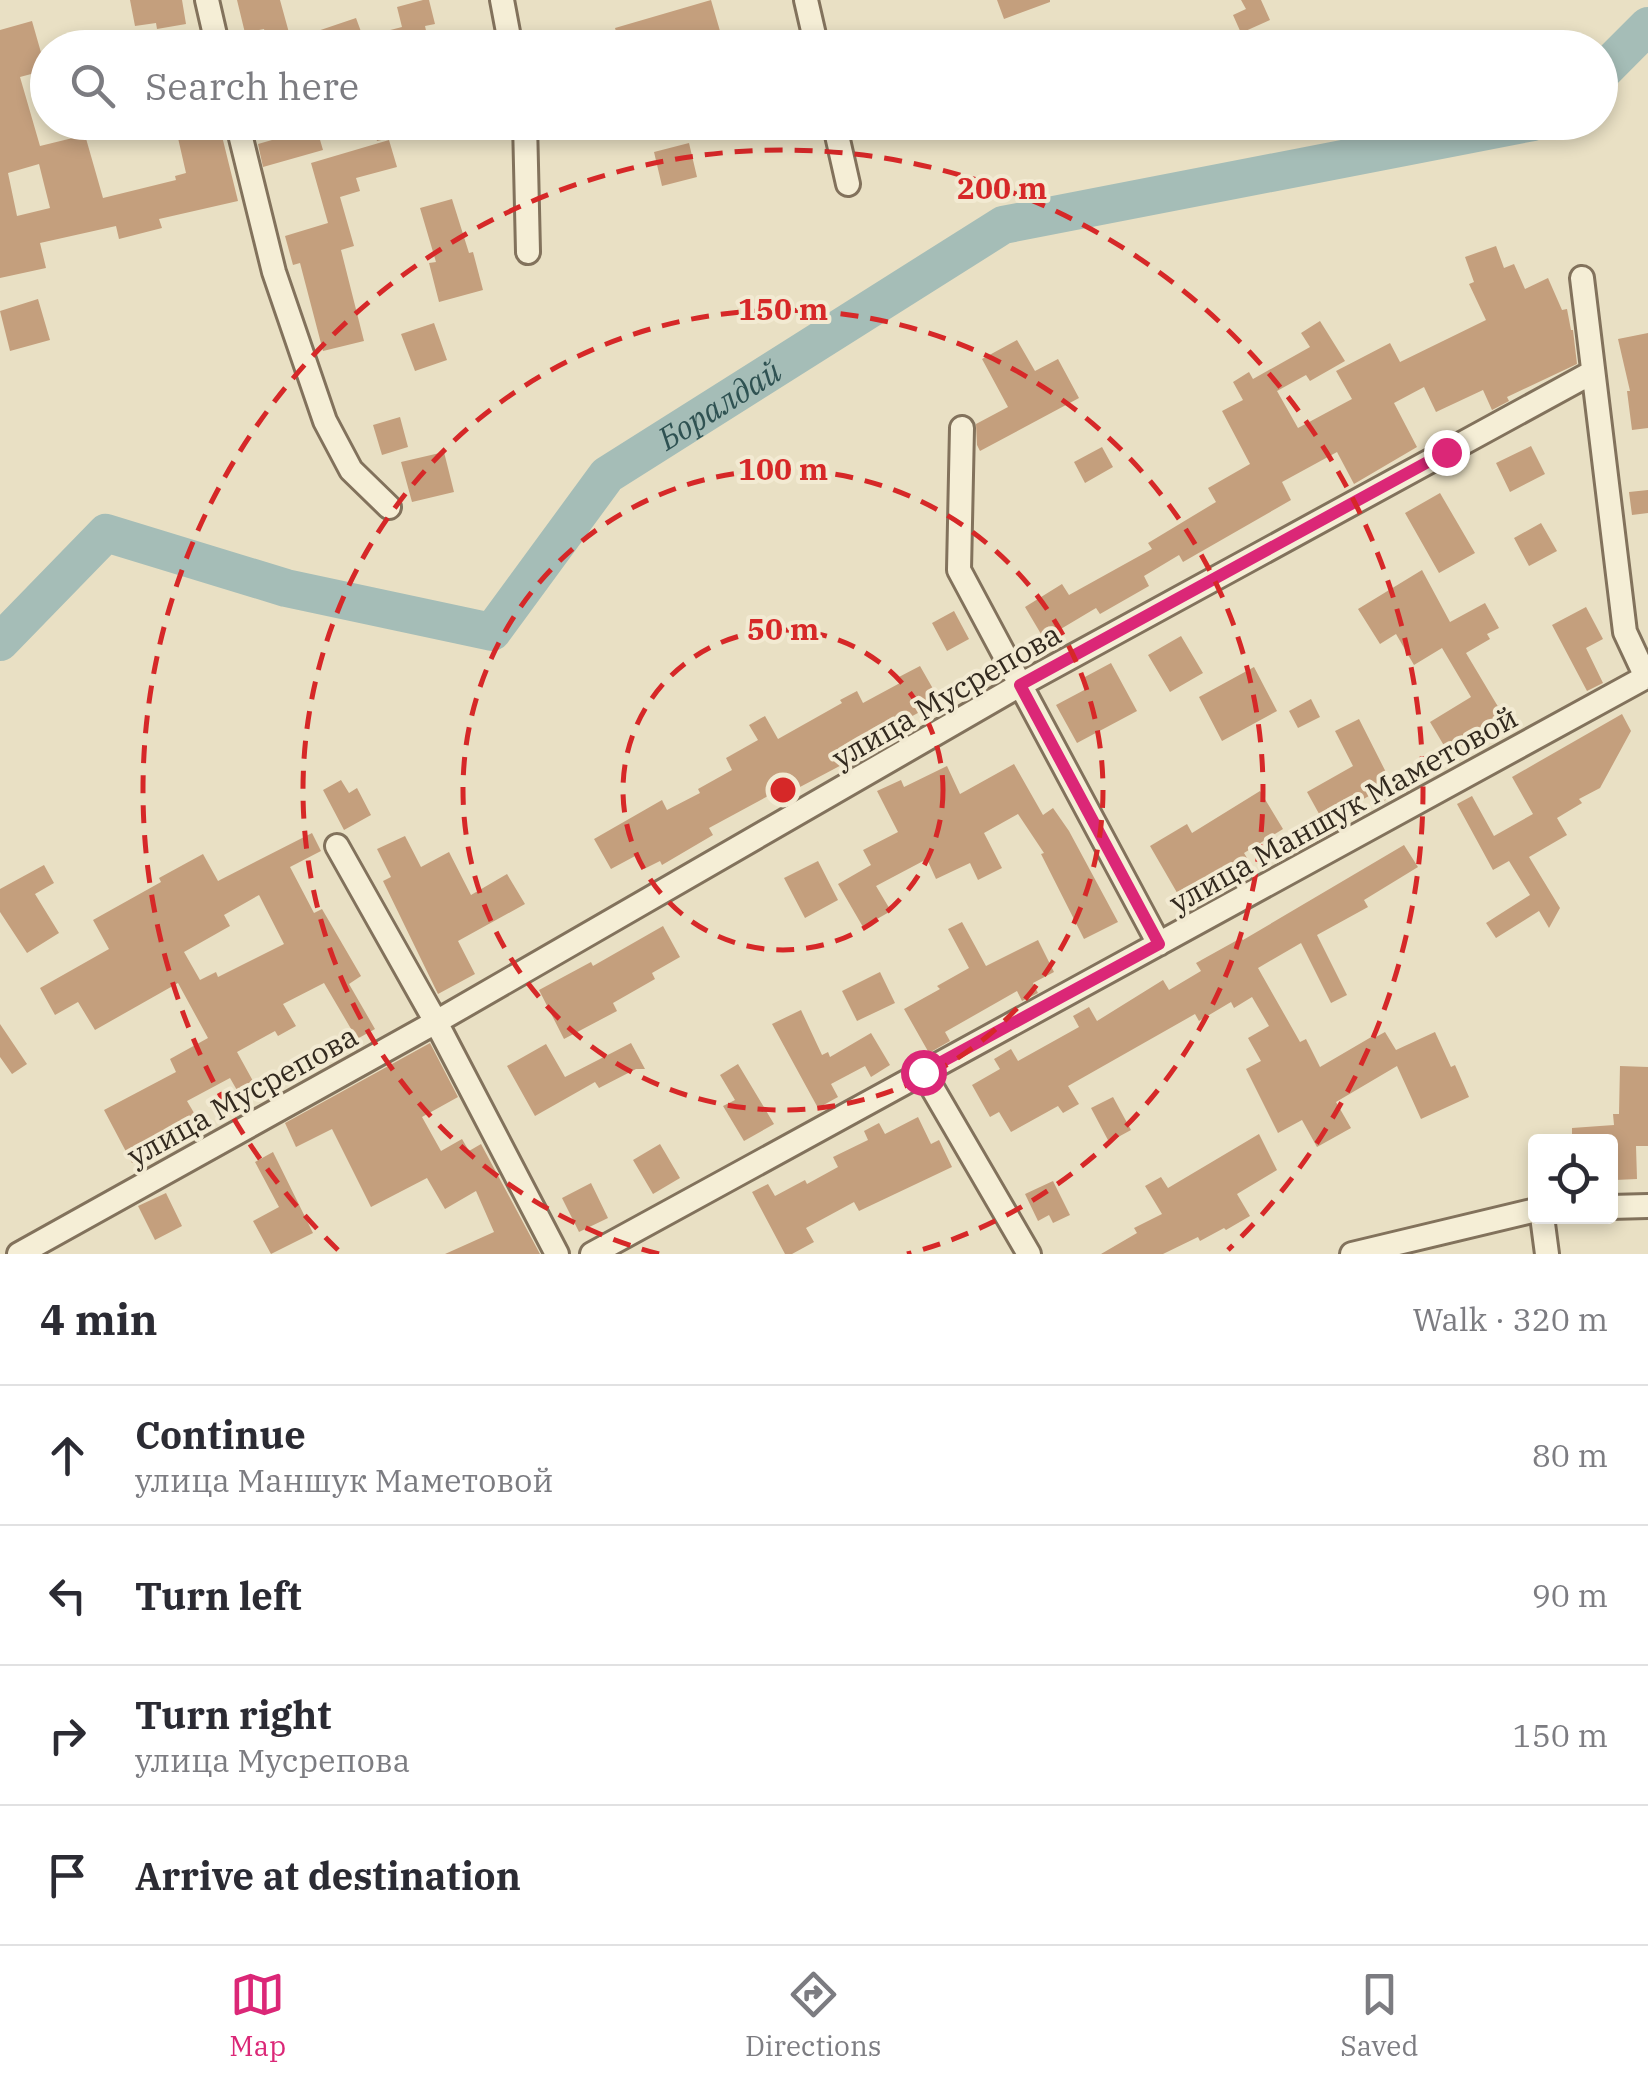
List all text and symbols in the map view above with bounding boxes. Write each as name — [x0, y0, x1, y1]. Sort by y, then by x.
search box — [30, 30, 1618, 140]
icon: search — [65, 58, 120, 113]
text: Search here — [145, 61, 359, 110]
text: 200 m — [957, 168, 1047, 207]
text: 150 m — [738, 289, 828, 328]
water label: Боралдай — [649, 350, 789, 459]
route end — [1424, 430, 1470, 476]
text: 100 m — [738, 449, 828, 488]
text: 50 m — [747, 609, 819, 648]
street label: улица Мусрепова — [825, 614, 1067, 776]
street label: улица Маншук Маметовой — [1162, 697, 1524, 921]
centre of rings — [765, 772, 801, 808]
street label: улица Мусрепова — [120, 1015, 364, 1175]
route start — [901, 1050, 947, 1096]
map controls — [1528, 1134, 1618, 1224]
button: locate — [1528, 1134, 1618, 1224]
text: 4 min — [40, 1292, 158, 1347]
text: Walk · 320 m — [1412, 1298, 1608, 1340]
text: Continue — [135, 1410, 306, 1459]
icon: ahead — [40, 1428, 95, 1483]
text: 80 m — [1532, 1434, 1608, 1476]
text: улица Маншук Маметовой — [135, 1459, 553, 1501]
icon: left — [40, 1568, 95, 1623]
text: Turn left — [135, 1571, 302, 1620]
text: 90 m — [1532, 1574, 1608, 1616]
text: Turn right — [135, 1690, 331, 1739]
icon: right — [40, 1708, 95, 1763]
text: 150 m — [1512, 1714, 1608, 1756]
text: улица Мусрепова — [135, 1739, 410, 1781]
icon: arrive — [40, 1848, 95, 1903]
text: Arrive at destination — [135, 1851, 521, 1900]
tab: Map — [229, 1967, 286, 2064]
tab: Directions — [745, 1967, 881, 2064]
tab: Saved — [1340, 1967, 1419, 2064]

